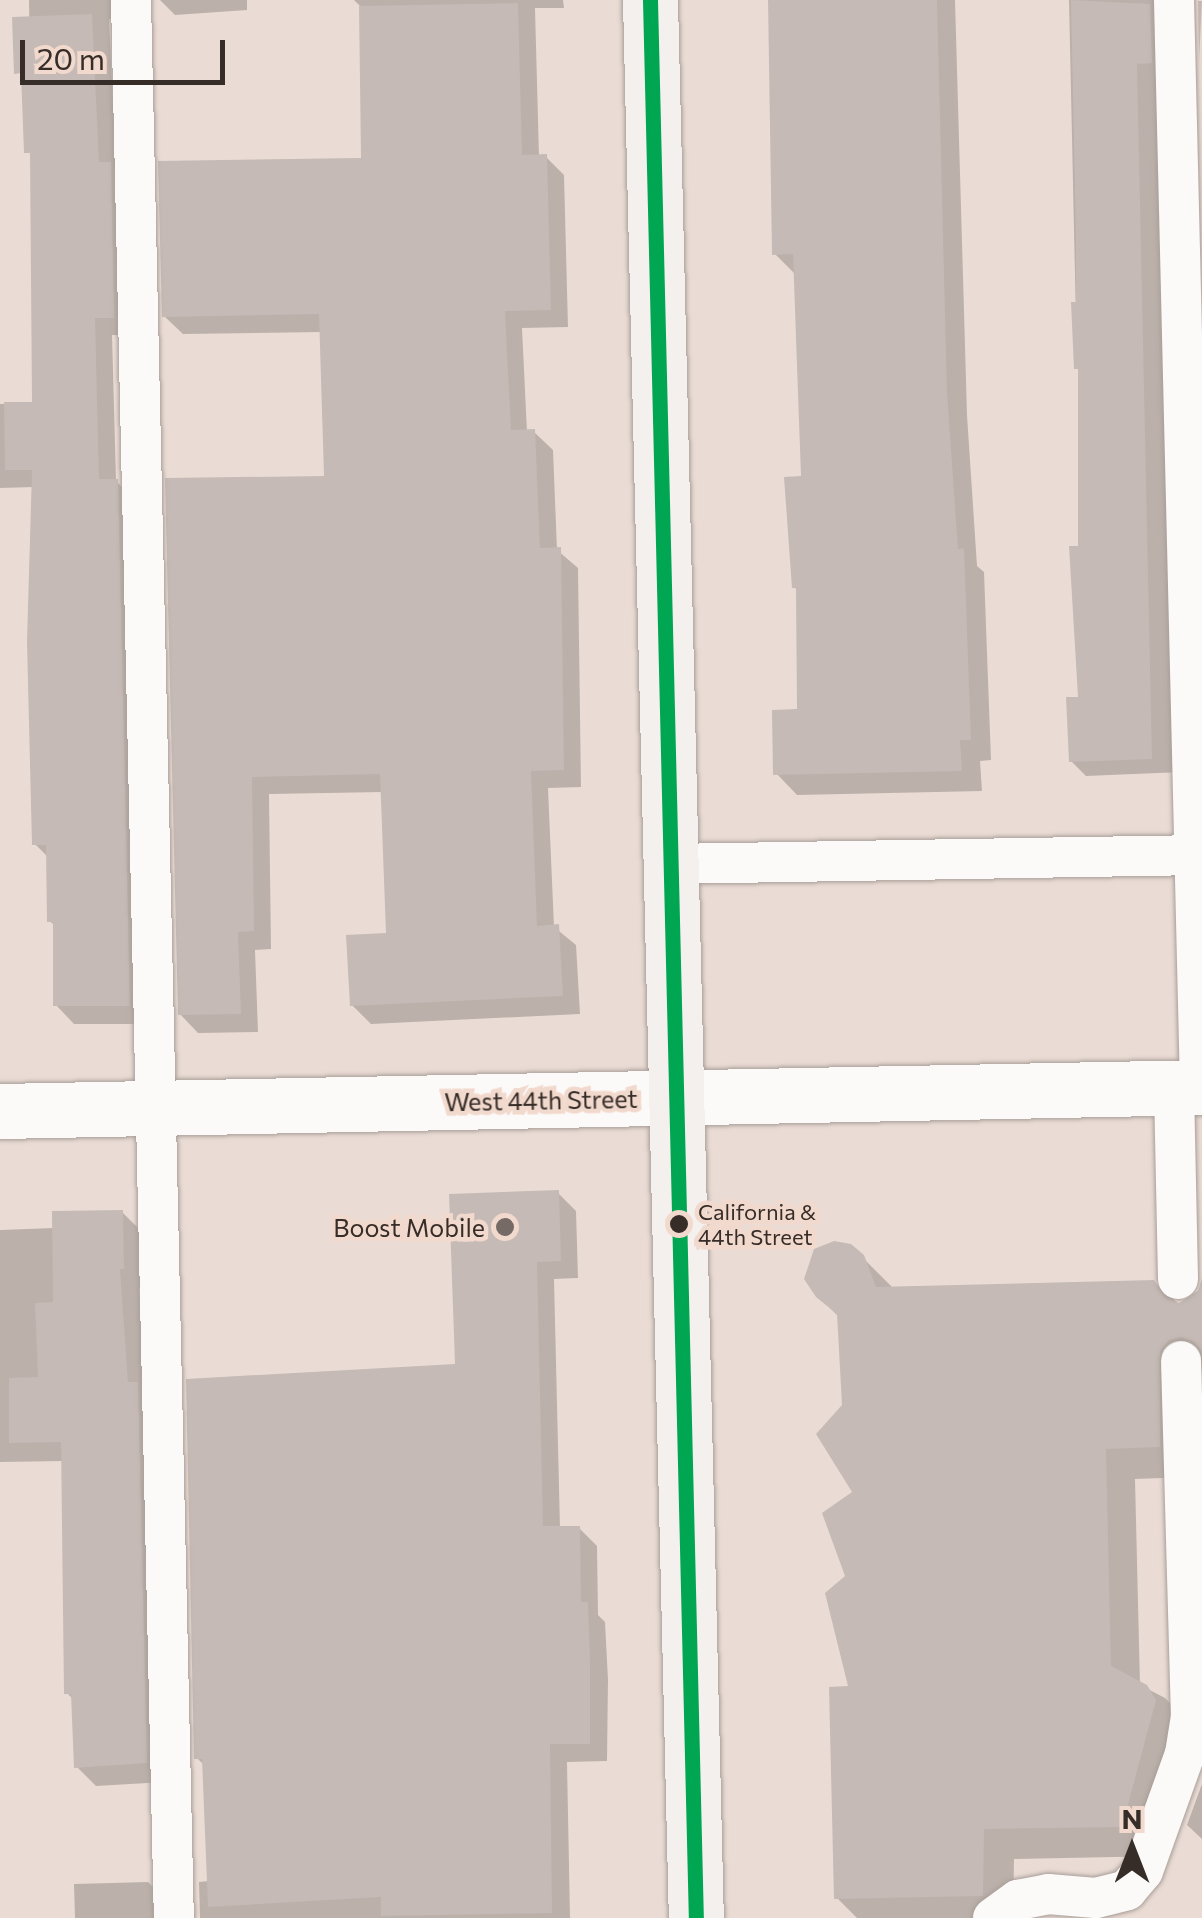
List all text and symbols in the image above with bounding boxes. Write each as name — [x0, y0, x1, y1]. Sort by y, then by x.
scale bar — [25, 20, 230, 82]
text: 20 m — [37, 39, 105, 76]
street label: West 44th Street — [444, 1083, 638, 1117]
place label: California & 44th Street — [698, 1198, 816, 1250]
place label: Boost Mobile — [333, 1212, 485, 1242]
marker: California & 44th Street — [669, 1214, 689, 1234]
marker: Boost Mobile — [494, 1216, 516, 1238]
north arrow — [1082, 1798, 1182, 1898]
text: N — [1122, 1801, 1143, 1835]

